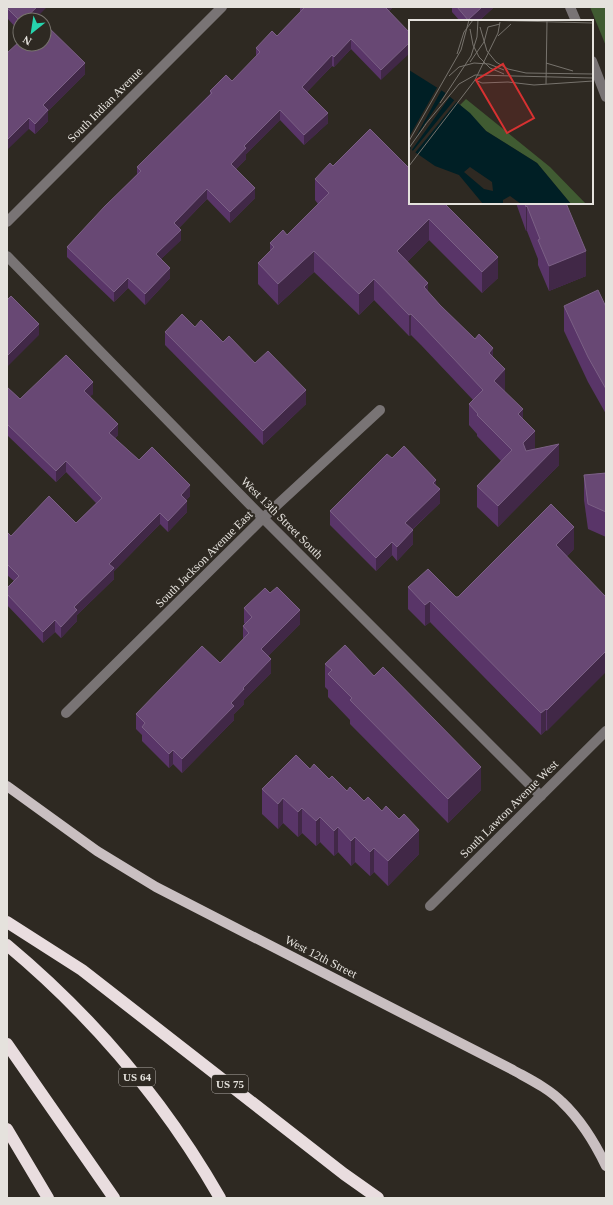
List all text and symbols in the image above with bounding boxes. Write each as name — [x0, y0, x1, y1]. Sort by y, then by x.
north arrow — [12, 12, 52, 52]
inset map — [409, 20, 593, 204]
text: N — [21, 33, 33, 48]
street label: South Indian Avenue — [65, 65, 145, 145]
street label: West 13th Street South — [238, 474, 326, 562]
street label: South Jackson Avenue East — [153, 507, 256, 610]
street label: South Lawton Avenue West — [457, 757, 561, 861]
street label: West 12th Street — [283, 933, 360, 981]
road number: US 64 — [119, 1068, 155, 1086]
road number: US 75 — [212, 1075, 248, 1093]

